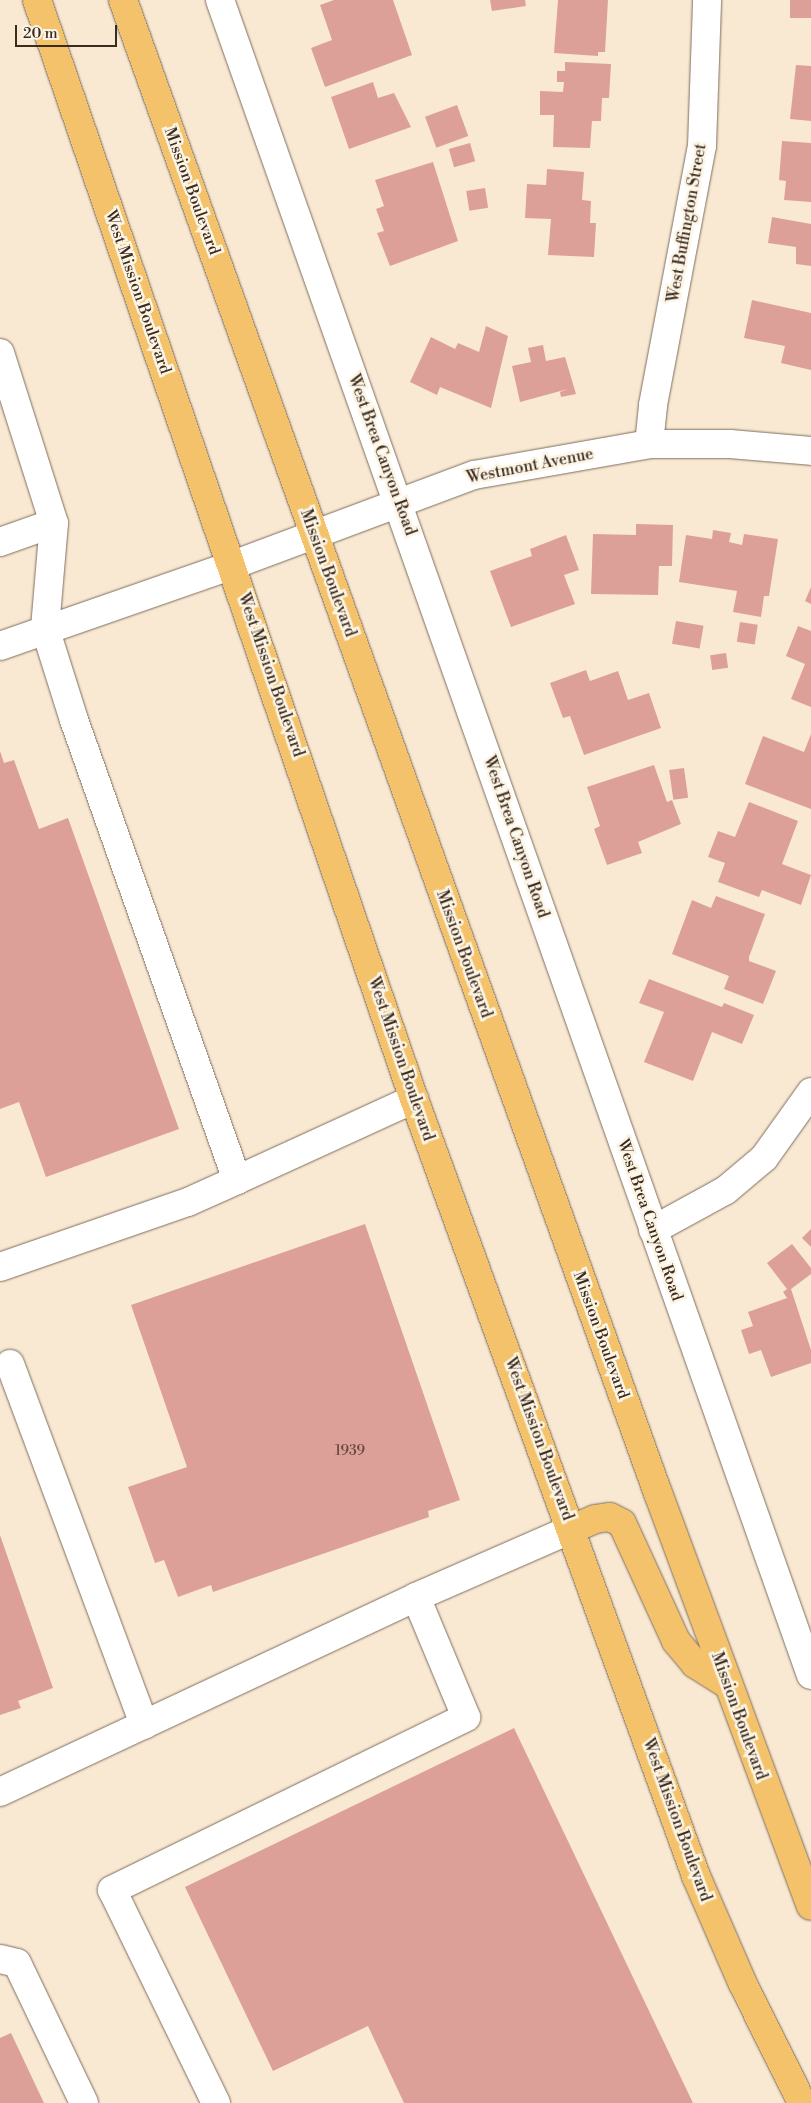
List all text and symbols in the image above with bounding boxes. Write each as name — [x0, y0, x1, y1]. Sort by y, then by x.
scale bar — [18, 15, 120, 47]
text: 20 m — [23, 24, 58, 43]
street label: Mission Boulevard — [160, 125, 224, 257]
street label: West Buffington Street — [664, 142, 710, 304]
street label: West Mission Boulevard — [101, 207, 175, 377]
street label: West Brea Canyon Road — [344, 372, 420, 538]
street label: Westmont Avenue — [465, 444, 595, 488]
street label: Mission Boulevard — [296, 507, 360, 639]
street label: West Mission Boulevard — [234, 590, 308, 760]
street label: West Brea Canyon Road — [479, 753, 553, 921]
street label: Mission Boulevard — [432, 888, 496, 1020]
street label: West Mission Boulevard — [364, 974, 438, 1144]
street label: West Brea Canyon Road — [613, 1136, 687, 1304]
street label: Mission Boulevard — [569, 1269, 633, 1401]
street label: West Mission Boulevard — [501, 1355, 577, 1523]
house number: 1939 — [335, 1443, 365, 1459]
street label: Mission Boulevard — [707, 1650, 771, 1782]
street label: West Mission Boulevard — [639, 1736, 715, 1904]

